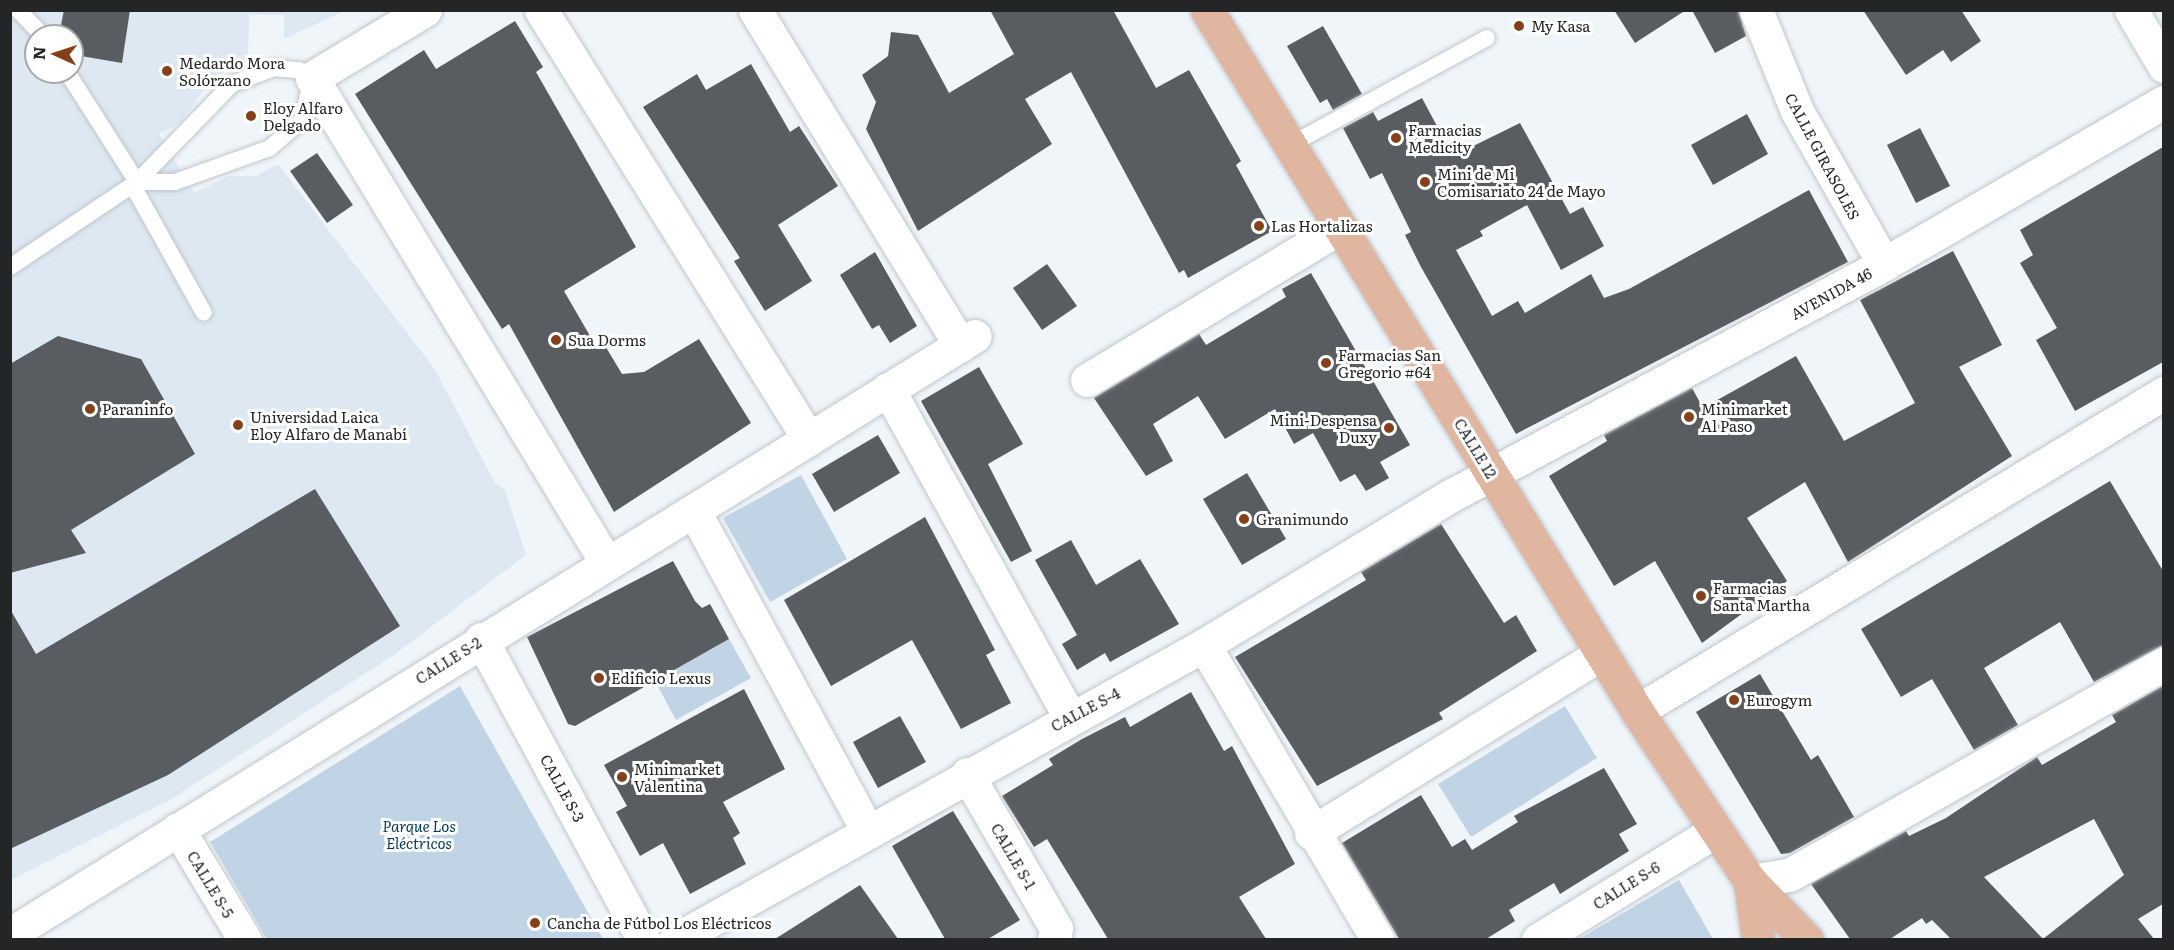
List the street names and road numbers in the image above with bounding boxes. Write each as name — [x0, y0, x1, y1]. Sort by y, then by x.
street label: CALLE GIRASOLES — [1782, 90, 1864, 222]
street label: AVENIDA 46 — [1787, 263, 1875, 323]
street label: CALLE 12 — [1451, 415, 1501, 481]
street label: CALLE S-2 — [412, 633, 484, 687]
street label: CALLE S-4 — [1047, 683, 1123, 735]
street label: CALLE S-3 — [537, 751, 589, 825]
street label: CALLE S-1 — [988, 820, 1040, 892]
street label: CALLE S-5 — [184, 847, 238, 921]
street label: CALLE S-6 — [1589, 857, 1663, 913]

